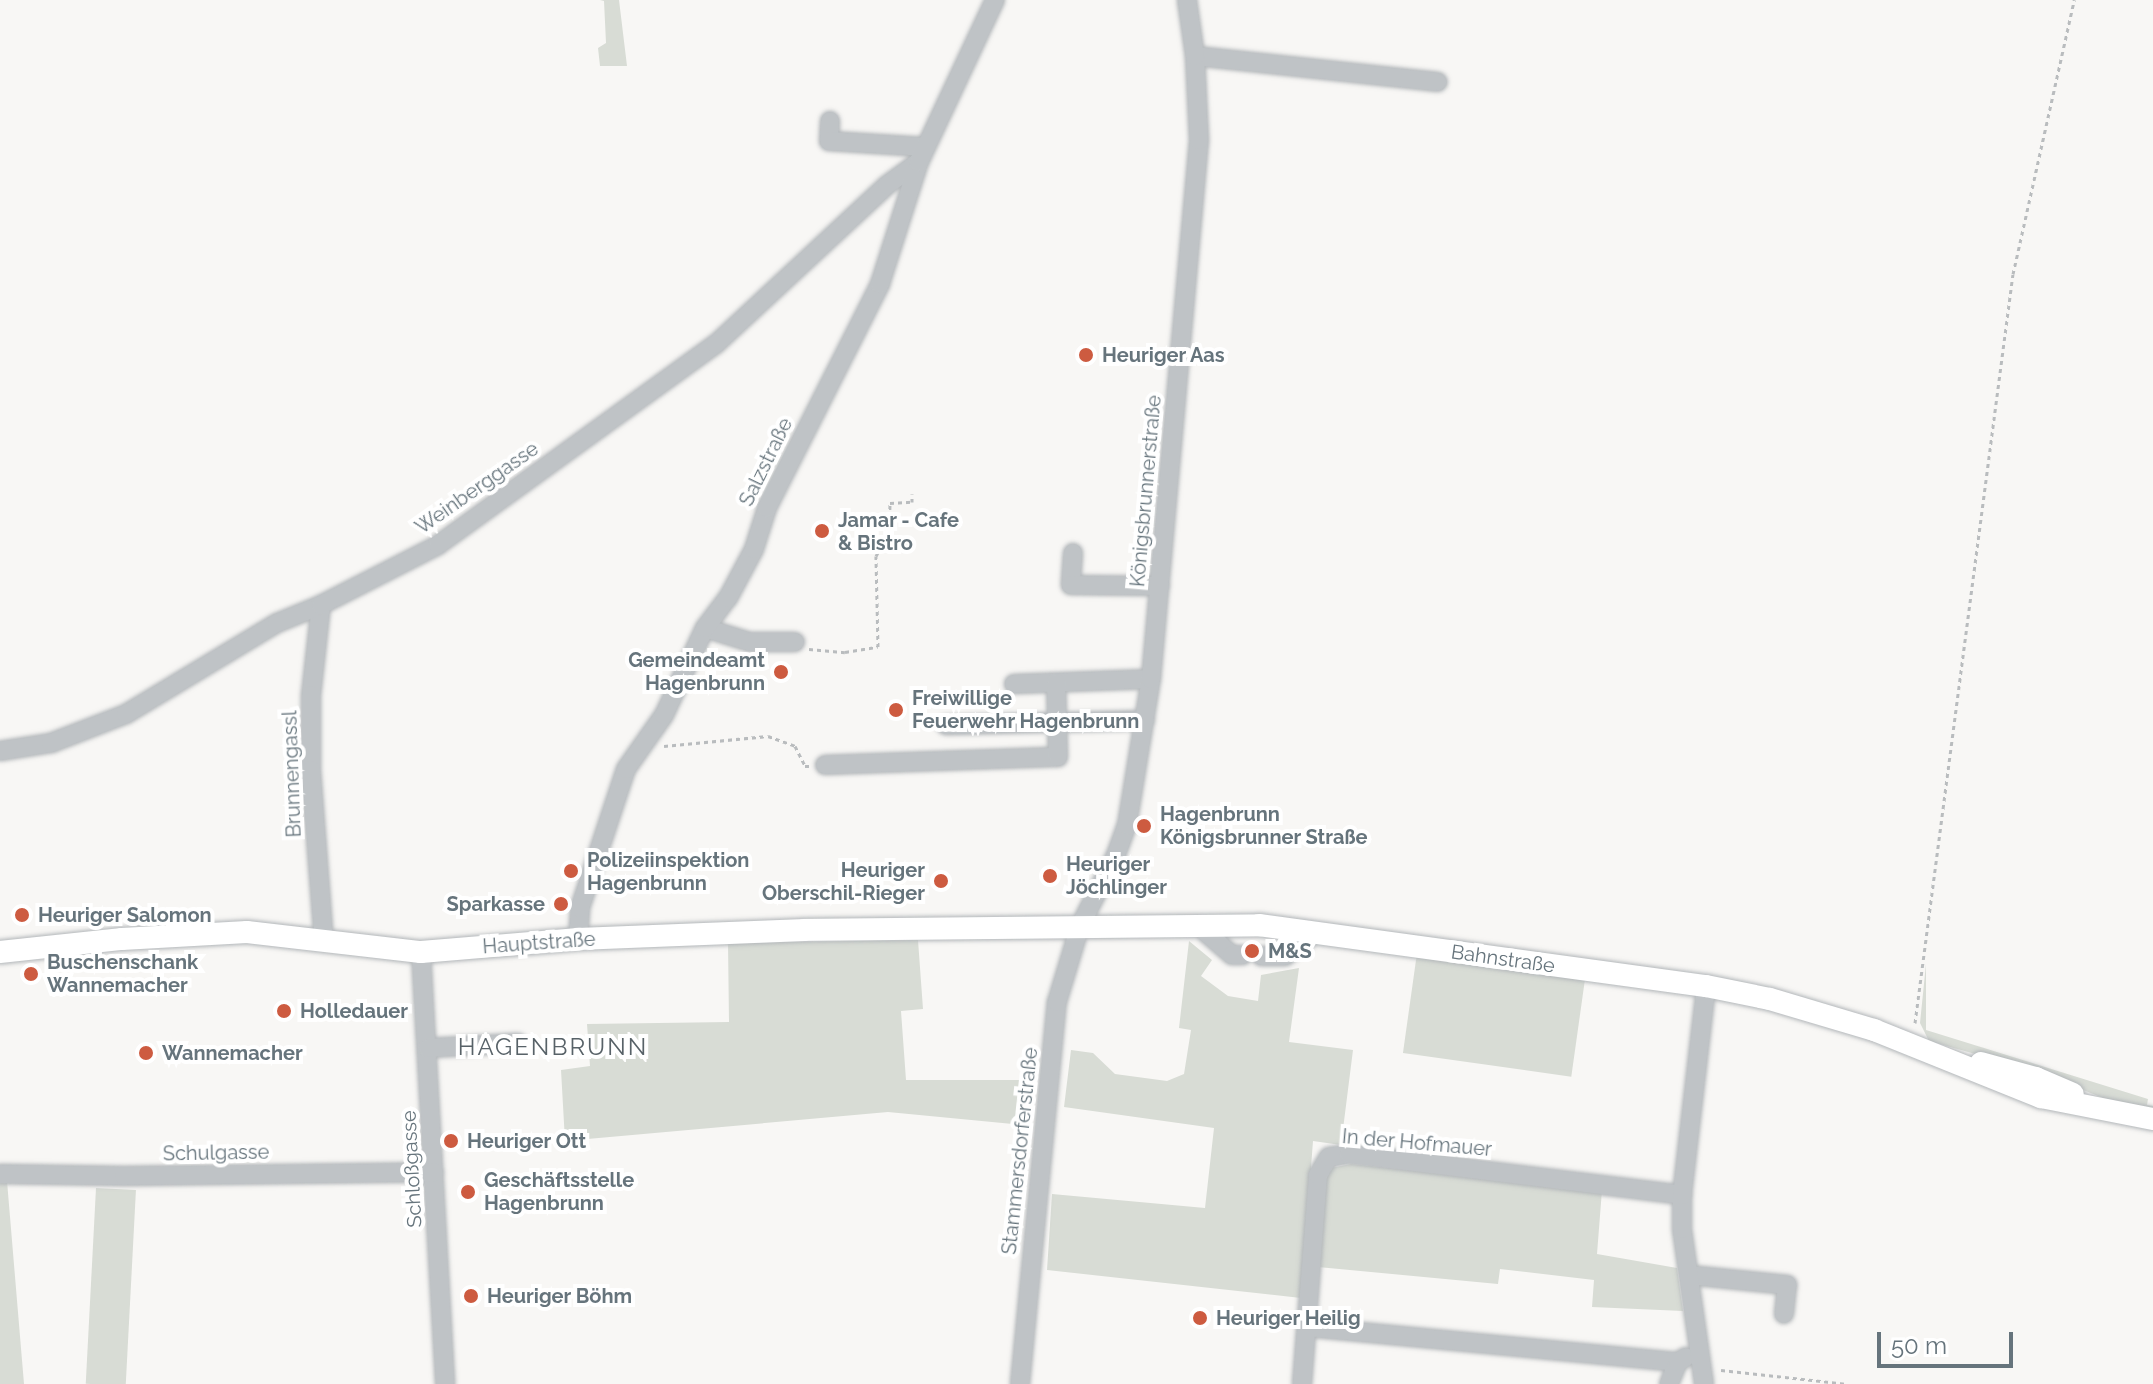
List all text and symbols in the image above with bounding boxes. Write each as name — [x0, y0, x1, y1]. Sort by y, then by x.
place label: Heuriger Aas — [1102, 343, 1226, 367]
marker: Heuriger Aas — [1077, 346, 1095, 364]
street label: Königsbrunnerstraße — [1126, 394, 1166, 588]
street label: Salzstraße — [734, 414, 798, 510]
street label: Weinberggasse — [411, 437, 543, 539]
place label: Jamar - Cafe & Bistro — [838, 508, 959, 555]
marker: Jamar - Cafe & Bistro — [813, 522, 831, 540]
place label: Gemeindeamt Hagenbrunn — [628, 648, 765, 695]
marker: Gemeindeamt Hagenbrunn — [772, 663, 790, 681]
place label: Freiwillige Feuerwehr Hagenbrunn — [912, 686, 1140, 733]
marker: Freiwillige Feuerwehr Hagenbrunn — [887, 701, 905, 719]
street label: Brunnengassl — [278, 710, 306, 838]
place label: Hagenbrunn Königsbrunner Straße — [1160, 802, 1368, 849]
marker: Hagenbrunn Königsbrunner Straße — [1135, 817, 1153, 835]
place label: Polizeiinspektion Hagenbrunn — [587, 848, 749, 895]
place label: Heuriger Jöchlinger — [1066, 852, 1167, 899]
place label: Heuriger Oberschil-Rieger — [762, 858, 925, 905]
marker: Polizeiinspektion Hagenbrunn — [562, 862, 580, 880]
marker: Heuriger Jöchlinger — [1041, 867, 1059, 885]
marker: Heuriger Oberschil-Rieger — [932, 872, 950, 890]
place label: Sparkasse — [447, 892, 545, 916]
marker: Sparkasse — [552, 895, 570, 913]
place label: Heuriger Salomon — [38, 903, 212, 927]
marker: Heuriger Salomon — [13, 906, 31, 924]
street label: Hauptstraße — [482, 927, 596, 959]
place label: M&S — [1268, 939, 1312, 963]
street label: Bahnstraße — [1450, 940, 1556, 978]
marker: M&S — [1243, 942, 1261, 960]
place label: Buschenschank Wannemacher — [47, 950, 198, 997]
marker: Buschenschank Wannemacher — [22, 965, 40, 983]
place label: Holledauer — [300, 999, 408, 1023]
marker: Holledauer — [275, 1002, 293, 1020]
district label: HAGENBRUNN — [458, 1033, 648, 1061]
place label: Wannemacher — [162, 1041, 303, 1065]
marker: Wannemacher — [137, 1044, 155, 1062]
street label: Stammersdorferstraße — [997, 1046, 1043, 1256]
street label: Schloßgasse — [397, 1110, 427, 1228]
street label: In der Hofmauer — [1341, 1124, 1493, 1162]
place label: Heuriger Ott — [467, 1129, 587, 1153]
marker: Heuriger Ott — [442, 1132, 460, 1150]
street label: Schulgasse — [163, 1140, 269, 1166]
place label: Geschäftsstelle Hagenbrunn — [484, 1168, 634, 1215]
marker: Geschäftsstelle Hagenbrunn — [459, 1183, 477, 1201]
place label: Heuriger Böhm — [487, 1284, 633, 1308]
marker: Heuriger Böhm — [462, 1287, 480, 1305]
place label: Heuriger Heilig — [1216, 1306, 1361, 1330]
marker: Heuriger Heilig — [1191, 1309, 1209, 1327]
scale bar — [1881, 1316, 2017, 1366]
text: 50 m — [1891, 1331, 1947, 1360]

